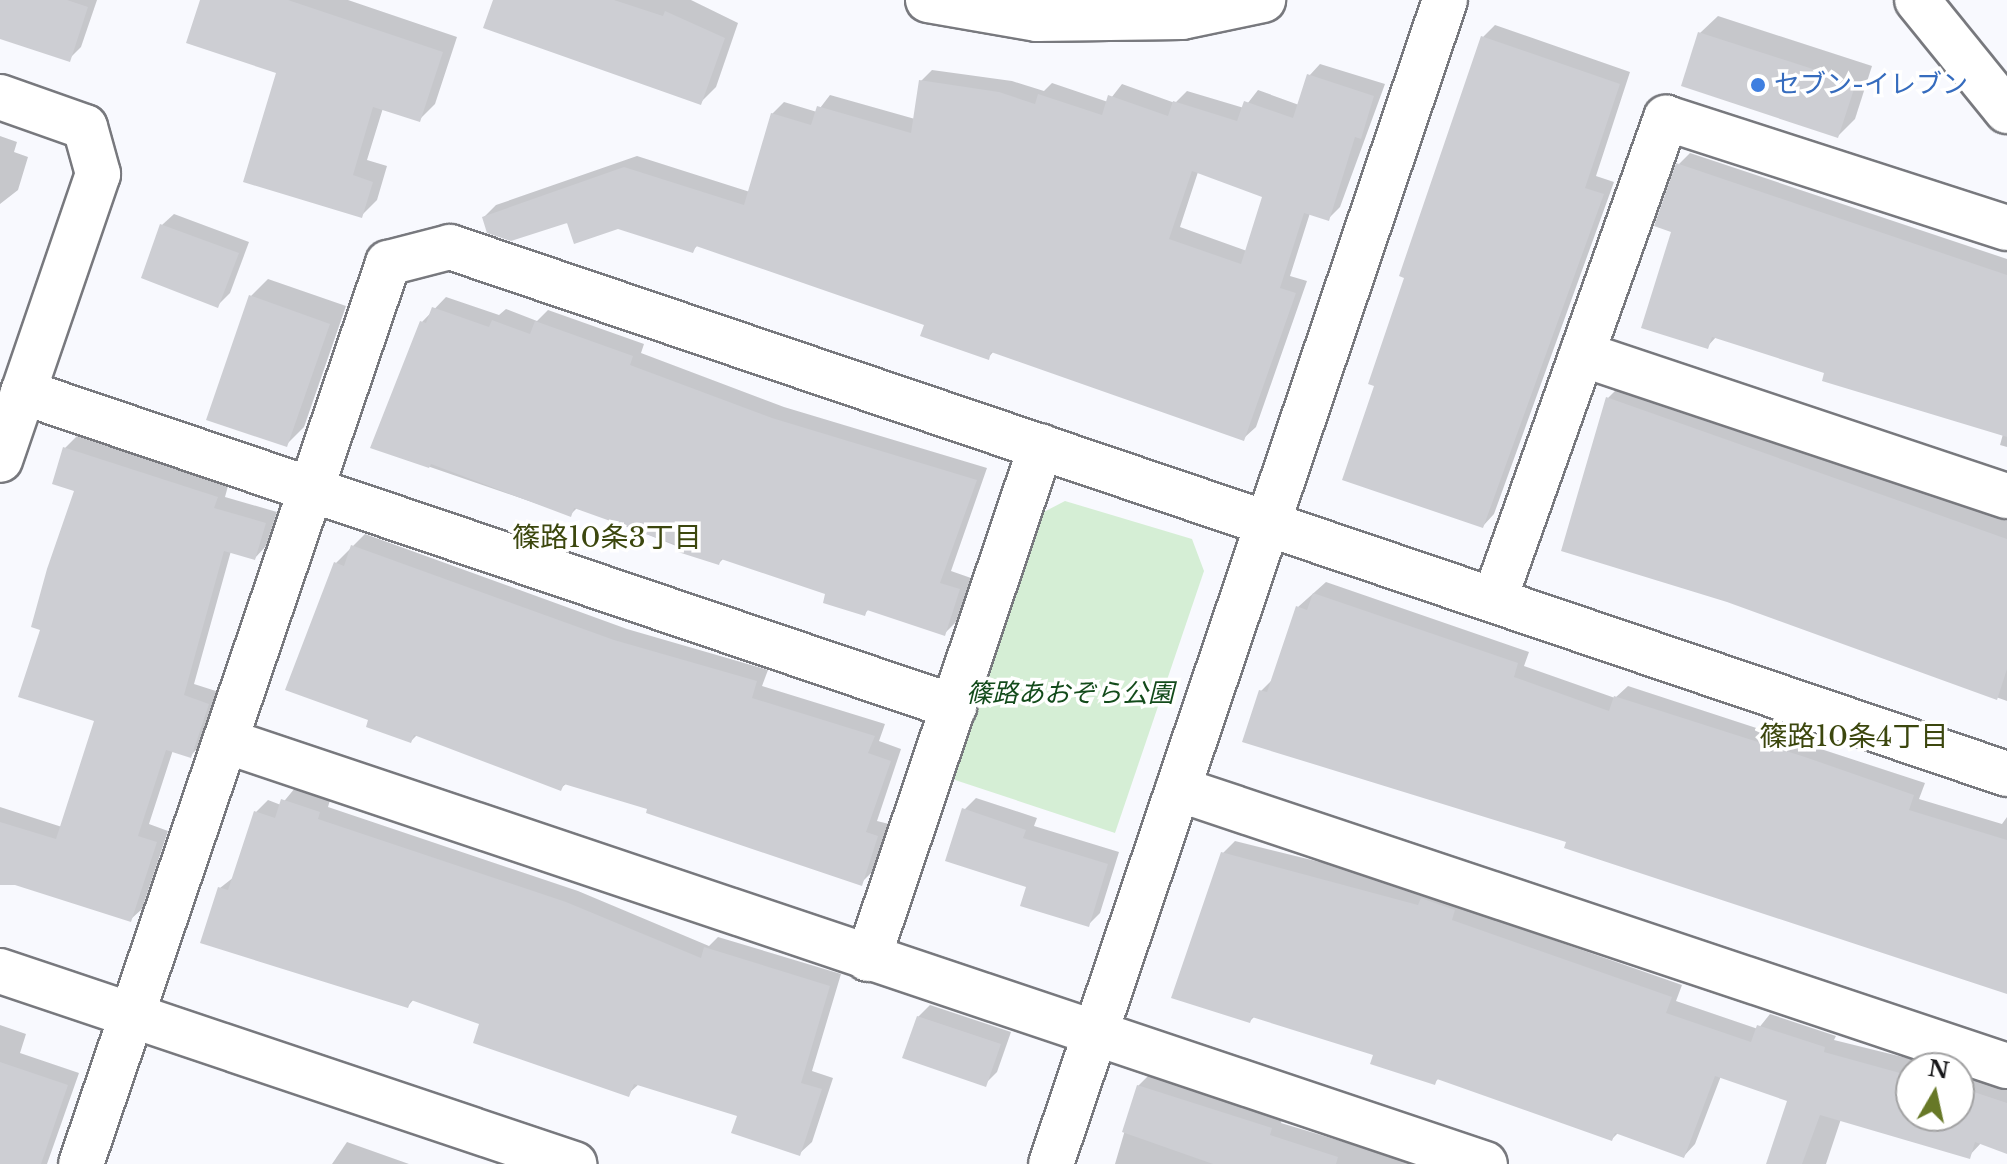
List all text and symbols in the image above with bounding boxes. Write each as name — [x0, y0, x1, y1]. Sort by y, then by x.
place label: セブン-イレブン — [1774, 69, 1968, 101]
marker: セブン-イレブン — [1749, 76, 1767, 94]
district label: 篠路10条3丁目 — [512, 521, 702, 555]
park label: 篠路あおぞら公園 — [966, 678, 1174, 710]
district label: 篠路10条4丁目 — [1760, 720, 1948, 754]
north arrow — [1895, 1052, 1975, 1132]
text: N — [1926, 1055, 1951, 1085]

